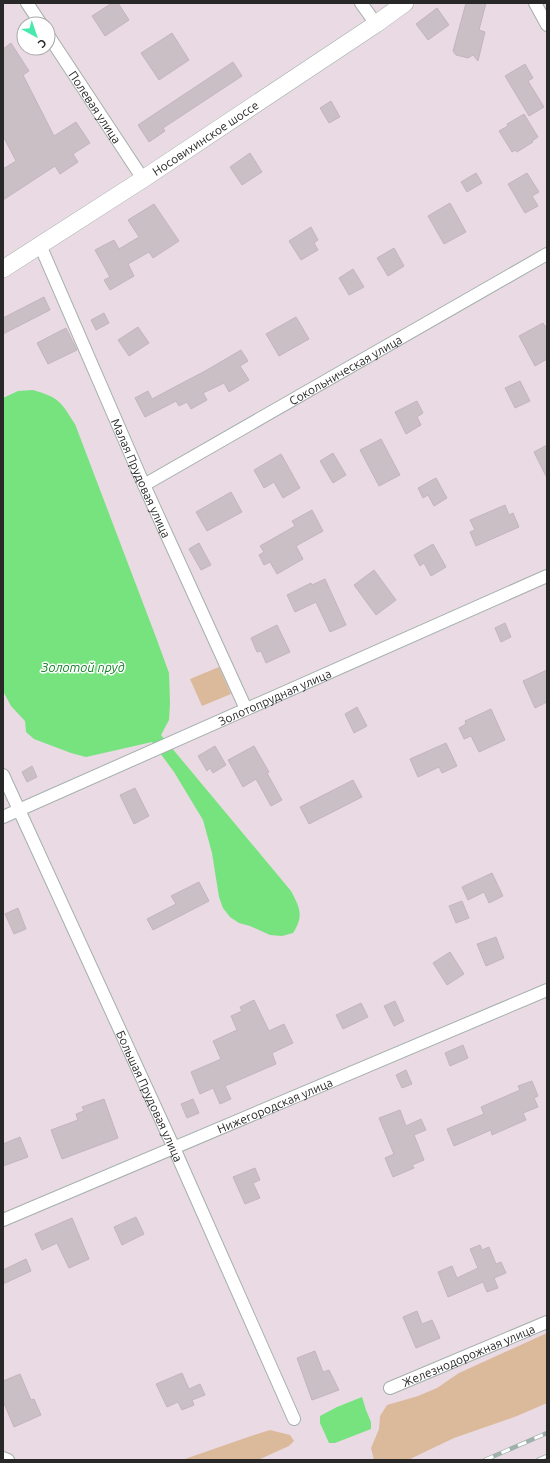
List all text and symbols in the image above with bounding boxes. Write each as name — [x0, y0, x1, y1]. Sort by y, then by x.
north arrow — [16, 16, 56, 56]
text: С — [36, 37, 49, 51]
street label: Полевая улица — [67, 68, 124, 145]
street label: Носовихинское шоссе — [150, 98, 260, 178]
street label: Сокольническая улица — [287, 332, 404, 407]
street label: Малая Прудовая улица — [109, 416, 173, 539]
water label: Золотой пруд — [40, 660, 125, 674]
street label: Золотопрудная улица — [216, 666, 333, 727]
street label: Большая Прудовая улица — [114, 1028, 186, 1163]
street label: Нижегородская улица — [215, 1075, 334, 1135]
street label: Железнодорожная улица — [400, 1321, 537, 1389]

